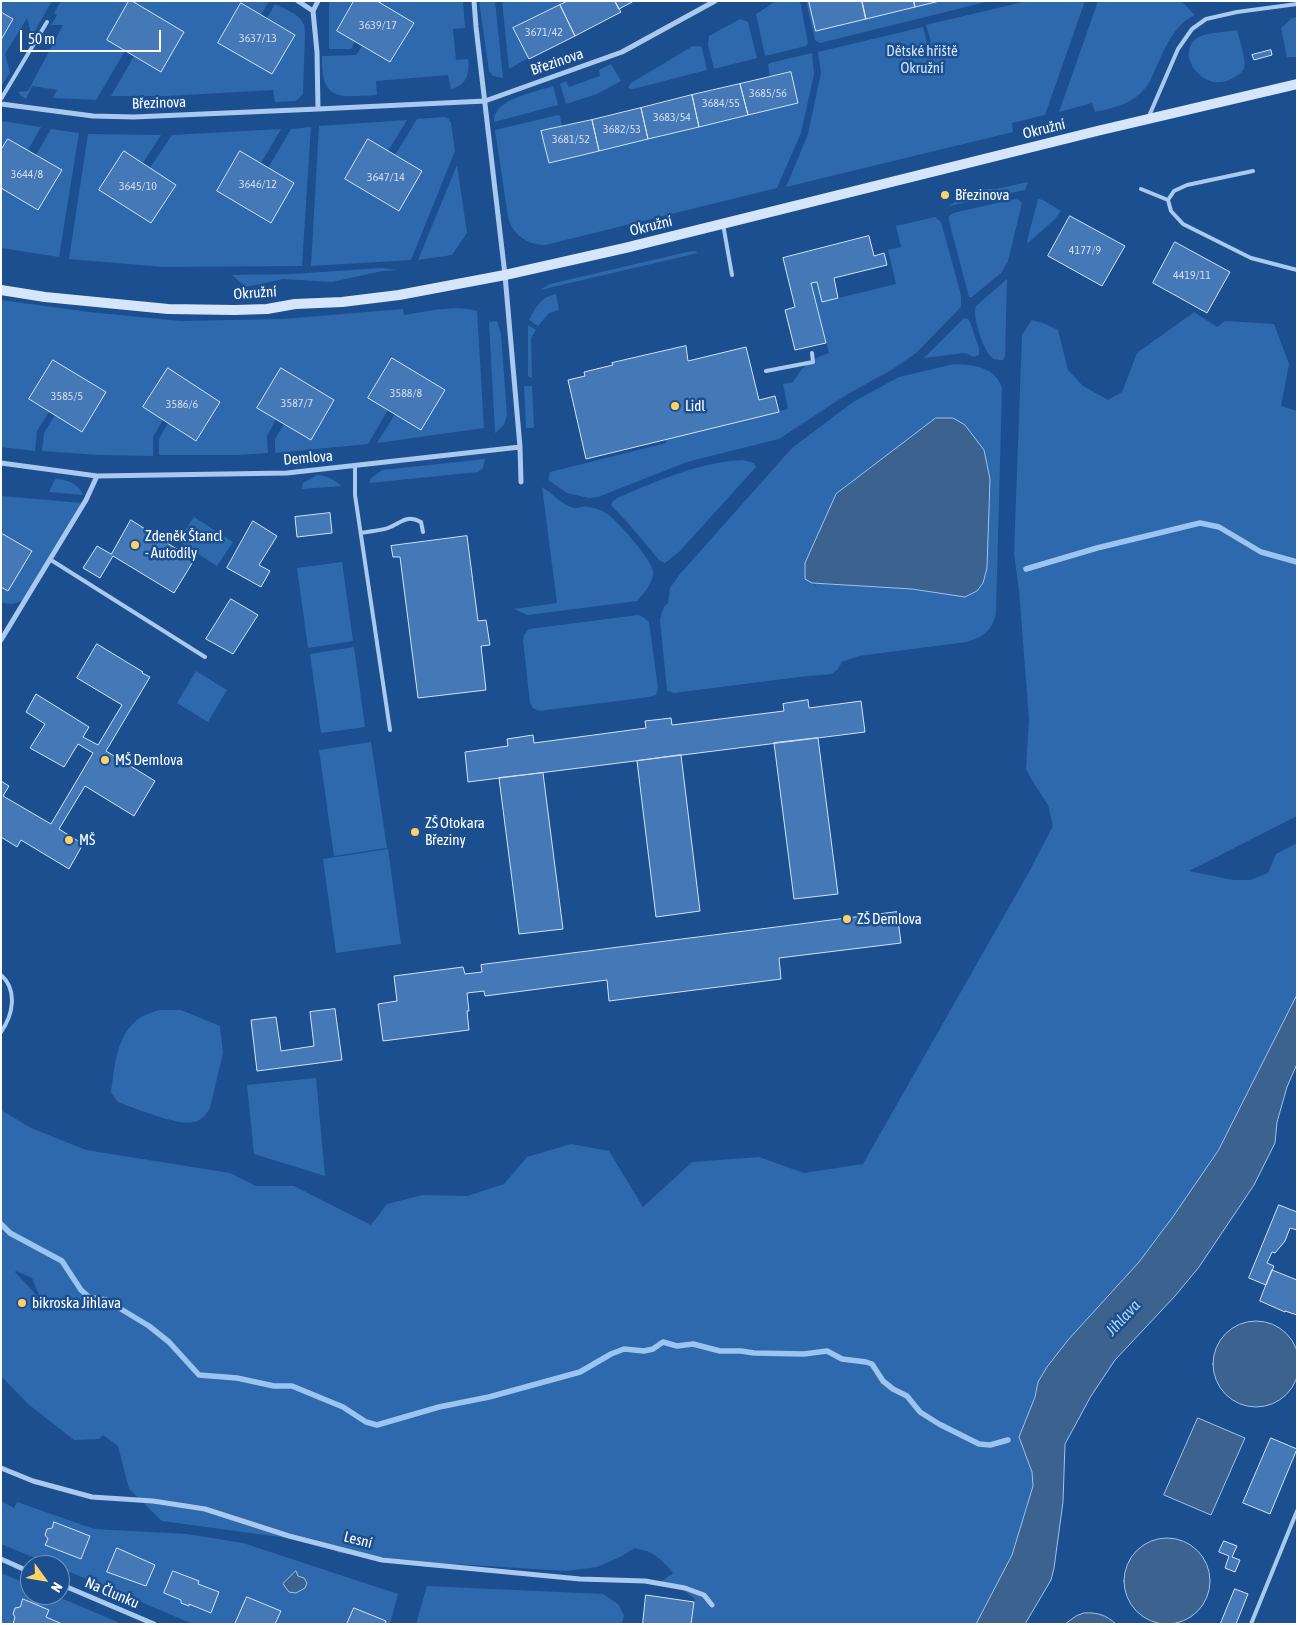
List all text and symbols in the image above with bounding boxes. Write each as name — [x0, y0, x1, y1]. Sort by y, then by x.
house number: 3639/17 — [359, 18, 397, 32]
scale bar — [22, 20, 164, 52]
house number: 3671/42 — [525, 25, 563, 39]
text: 50 m — [28, 30, 55, 47]
house number: 3637/13 — [239, 31, 277, 45]
park label: Dětské hřiště Okružní — [886, 42, 958, 77]
street label: Březinova — [528, 45, 586, 79]
house number: 3685/56 — [749, 86, 787, 100]
street label: Březinova — [132, 93, 186, 113]
house number: 3684/55 — [702, 96, 740, 110]
house number: 3683/54 — [653, 110, 691, 124]
street label: Okružní — [1021, 115, 1067, 143]
house number: 3682/53 — [603, 122, 641, 136]
house number: 3681/52 — [552, 132, 590, 146]
house number: 3644/8 — [11, 167, 43, 181]
house number: 3647/14 — [367, 170, 405, 184]
house number: 3646/12 — [239, 177, 277, 191]
house number: 3645/10 — [119, 179, 157, 193]
place label: Březinova — [955, 186, 1009, 204]
marker: Březinova — [939, 189, 951, 201]
street label: Okružní — [628, 212, 674, 240]
house number: 4177/9 — [1069, 243, 1101, 257]
house number: 4419/11 — [1173, 268, 1211, 282]
street label: Okružní — [233, 283, 277, 303]
house number: 3588/8 — [390, 386, 422, 400]
house number: 3585/5 — [51, 389, 83, 403]
house number: 3587/7 — [281, 396, 313, 410]
house number: 3586/6 — [166, 397, 198, 411]
place label: Lidl — [685, 397, 705, 415]
marker: Lidl — [669, 400, 681, 412]
street label: Demlova — [282, 447, 334, 469]
place label: Zdeněk Štancl - Autodíly — [145, 527, 223, 562]
marker: Zdeněk Štancl - Autodíly — [129, 539, 141, 551]
place label: MŠ Demlova — [115, 751, 183, 769]
marker: MŠ Demlova — [99, 754, 111, 766]
place label: ZŠ Otokara Březiny — [425, 814, 485, 849]
marker: ZŠ Otokara Březiny — [409, 826, 421, 838]
place label: MŠ — [79, 831, 95, 849]
marker: MŠ — [63, 834, 75, 846]
place label: ZŠ Demlova — [857, 910, 922, 928]
marker: ZŠ Demlova — [841, 913, 853, 925]
place label: bikroska Jihlava — [32, 1294, 121, 1312]
water label: Jihlava — [1102, 1296, 1144, 1340]
marker: bikroska Jihlava — [16, 1297, 28, 1309]
street label: Lesní — [342, 1528, 374, 1552]
north arrow — [20, 1555, 70, 1605]
street label: Na Člunku — [82, 1574, 142, 1612]
text: N — [48, 1580, 66, 1595]

